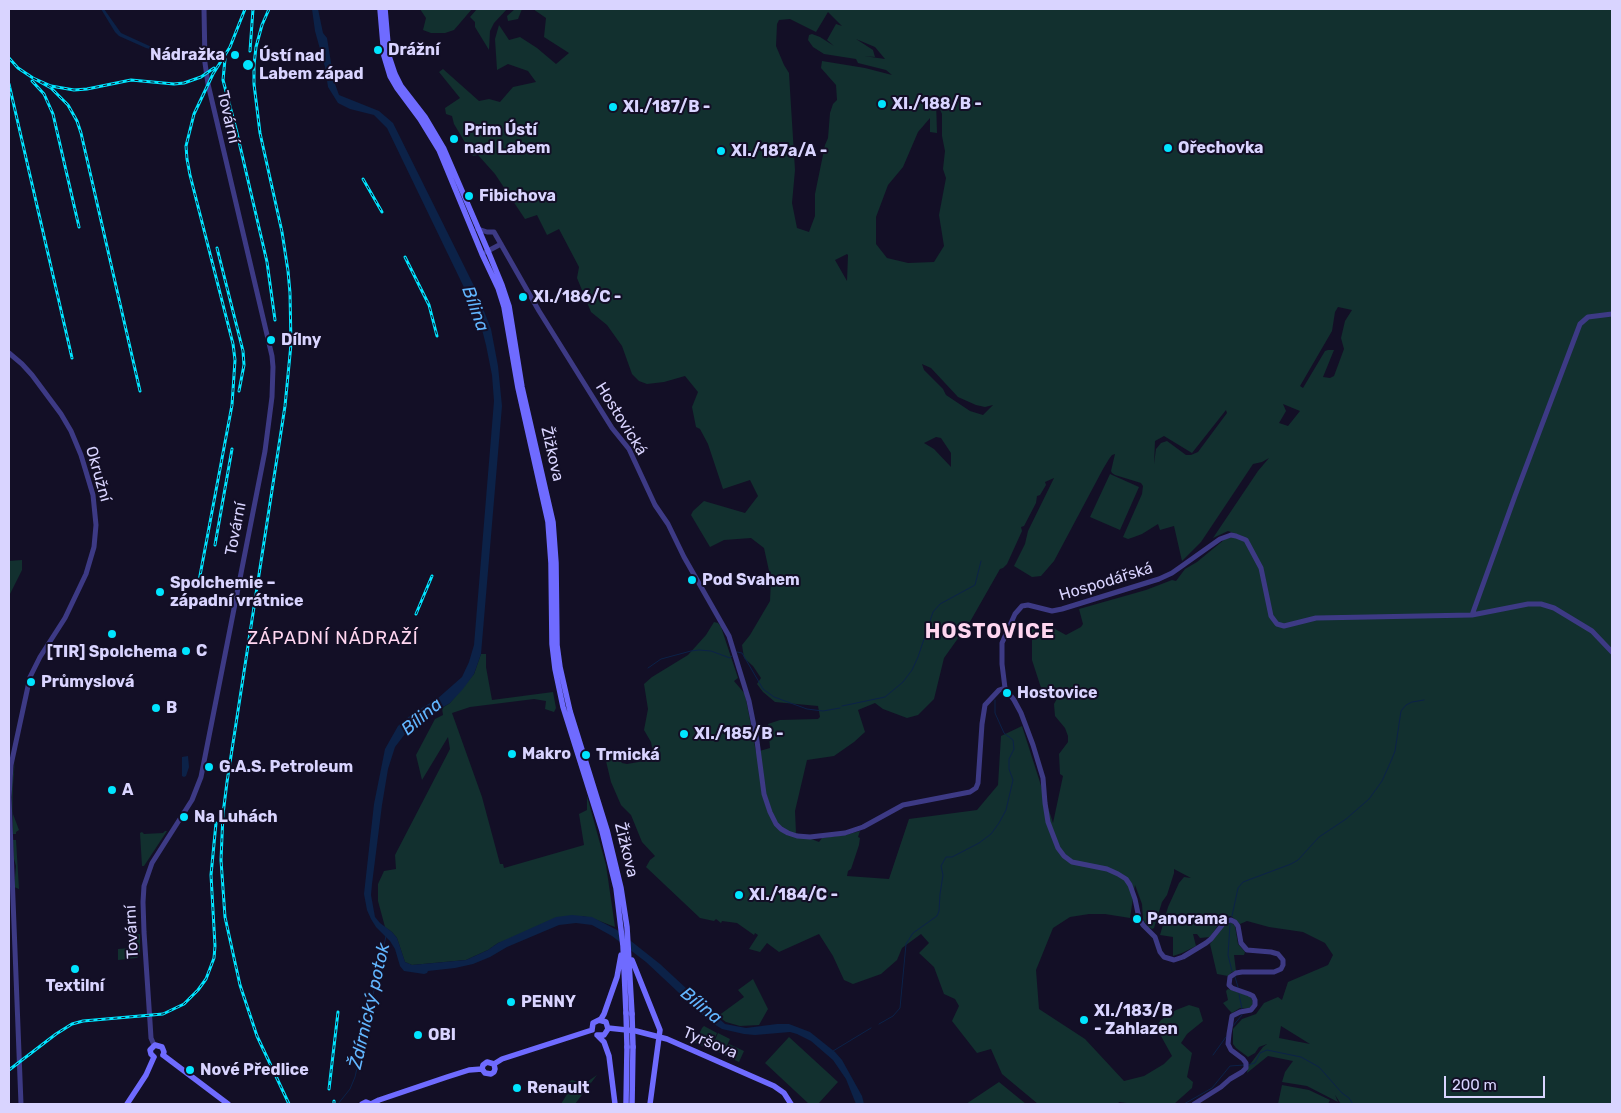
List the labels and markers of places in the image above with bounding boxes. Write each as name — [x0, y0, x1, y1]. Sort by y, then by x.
place label: Drážní — [388, 40, 440, 60]
marker: Drážní — [372, 44, 384, 56]
place label: Nádražka — [150, 45, 225, 65]
place label: Ústí nad Labem západ — [259, 46, 364, 84]
marker: Nádražka — [229, 49, 241, 61]
marker: Ústí nad Labem západ — [241, 58, 255, 72]
place label: XI./188/B - — [892, 94, 982, 114]
place label: XI./187/B - — [623, 97, 710, 117]
marker: XI./188/B - — [876, 98, 888, 110]
marker: XI./187/B - — [607, 101, 619, 113]
place label: Prim Ústí nad Labem — [464, 120, 550, 158]
marker: Prim Ústí nad Labem — [448, 133, 460, 145]
place label: Ořechovka — [1178, 138, 1264, 158]
place label: XI./187a/A - — [731, 141, 827, 161]
marker: Ořechovka — [1162, 142, 1174, 154]
marker: XI./187a/A - — [715, 145, 727, 157]
place label: Fibichova — [479, 186, 556, 206]
marker: Fibichova — [463, 190, 475, 202]
place label: XI./186/C - — [533, 287, 621, 307]
marker: XI./186/C - — [517, 291, 529, 303]
place label: Dílny — [281, 330, 321, 350]
marker: Dílny — [265, 334, 277, 346]
place label: Pod Svahem — [702, 570, 800, 590]
place label: Spolchemie – západní vrátnice — [170, 573, 303, 611]
marker: Pod Svahem — [686, 574, 698, 586]
marker: Spolchemie – západní vrátnice — [154, 586, 166, 598]
marker: [TIR] Spolchema — [106, 628, 118, 640]
place label: C — [196, 641, 207, 661]
place label: [TIR] Spolchema — [47, 642, 177, 662]
marker: C — [180, 645, 192, 657]
place label: Průmyslová — [41, 672, 134, 692]
marker: Průmyslová — [25, 676, 37, 688]
place label: Hostovice — [1017, 683, 1097, 703]
marker: Hostovice — [1001, 687, 1013, 699]
place label: B — [166, 698, 177, 718]
marker: B — [150, 702, 162, 714]
place label: XI./185/B - — [694, 724, 784, 744]
marker: XI./185/B - — [678, 728, 690, 740]
place label: Makro — [522, 744, 571, 764]
place label: Trmická — [596, 745, 660, 765]
marker: Makro — [506, 748, 518, 760]
marker: Trmická — [580, 749, 592, 761]
place label: G.A.S. Petroleum — [219, 757, 353, 777]
marker: G.A.S. Petroleum — [203, 761, 215, 773]
place label: A — [122, 780, 133, 800]
marker: A — [106, 784, 118, 796]
place label: Na Luhách — [194, 807, 278, 827]
marker: Na Luhách — [178, 811, 190, 823]
place label: XI./184/C - — [749, 885, 838, 905]
marker: XI./184/C - — [733, 889, 745, 901]
place label: Panorama — [1147, 909, 1228, 929]
marker: Panorama — [1131, 913, 1143, 925]
marker: Textilní — [69, 963, 81, 975]
place label: Textilní — [46, 976, 104, 996]
place label: PENNY — [521, 992, 576, 1012]
marker: PENNY — [505, 996, 517, 1008]
place label: XI./183/B - Zahlazen — [1094, 1001, 1178, 1039]
marker: XI./183/B - Zahlazen — [1078, 1014, 1090, 1026]
place label: OBI — [428, 1025, 456, 1045]
marker: OBI — [412, 1029, 424, 1041]
place label: Nové Předlice — [200, 1060, 309, 1080]
marker: Nové Předlice — [184, 1064, 196, 1076]
place label: Renault — [527, 1078, 589, 1098]
marker: Renault — [511, 1082, 523, 1094]

